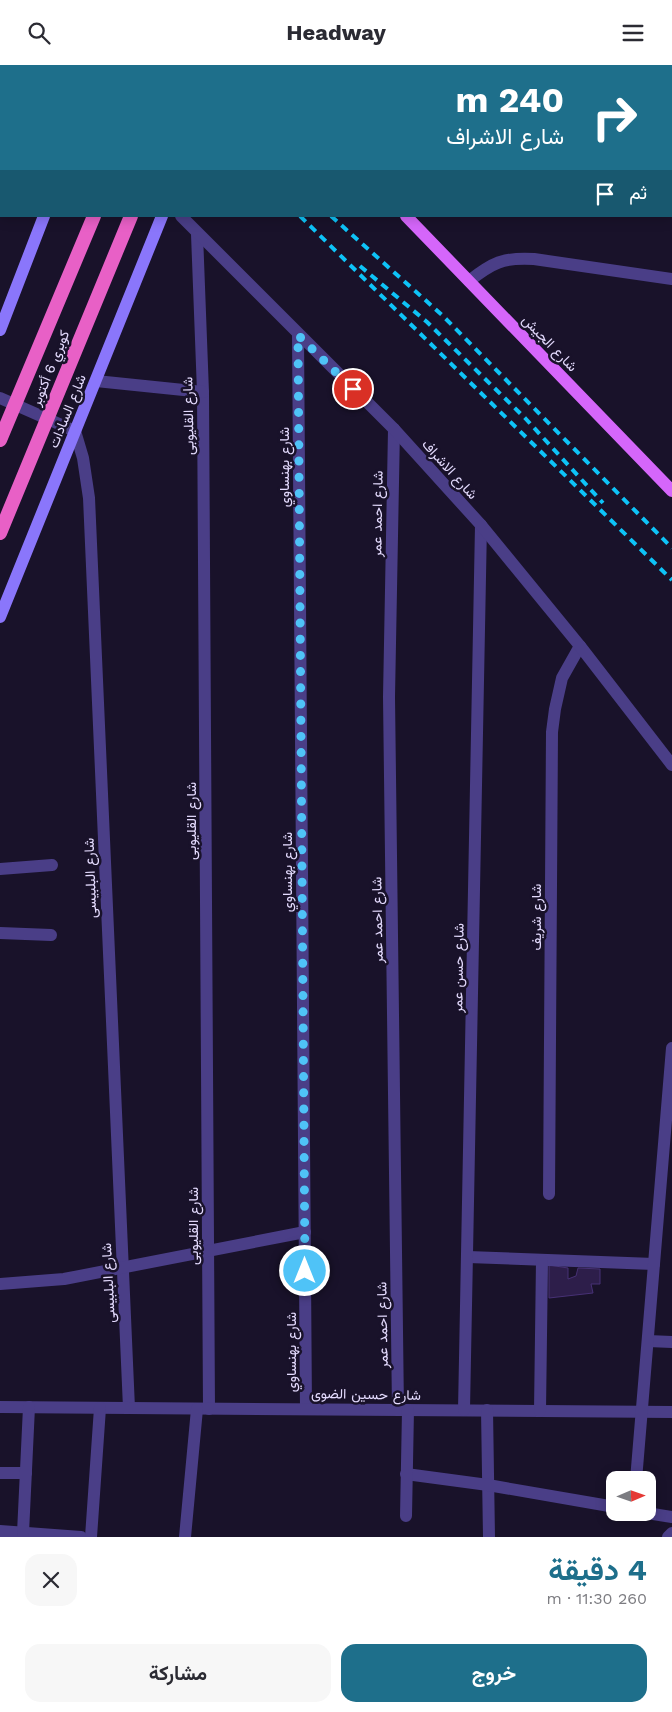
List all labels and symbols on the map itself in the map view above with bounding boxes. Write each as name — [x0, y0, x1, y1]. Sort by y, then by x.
street label: شارع الجيش — [517, 311, 581, 377]
street label: كوبري 6 أكتوبر — [27, 328, 76, 411]
pin — [332, 368, 374, 410]
street label: شارع السادات — [45, 372, 92, 451]
street label: شارع القليوبى — [179, 377, 200, 455]
street label: شارع بهنساوي — [276, 427, 296, 507]
street label: شارع الاشراف — [417, 436, 481, 504]
street label: شارع احمد عمر — [368, 471, 389, 558]
street label: شارع القليوبى — [183, 782, 202, 860]
street label: شارع بهنساوي — [279, 832, 299, 912]
street label: شارع البلبيسى — [81, 837, 102, 918]
street label: شارع احمد عمر — [368, 877, 389, 964]
street label: شارع شريف — [528, 884, 547, 950]
street label: شارع حسن عمر — [449, 923, 470, 1014]
street label: شارع القليوبى — [185, 1187, 204, 1265]
street label: شارع البلبيسى — [98, 1242, 121, 1324]
position arrow — [278, 1244, 330, 1296]
street label: شارع احمد عمر — [373, 1282, 394, 1369]
street label: شارع بهنساوي — [283, 1312, 303, 1392]
street label: شارع حسين الضوى — [311, 1385, 421, 1406]
north arrow — [606, 1471, 656, 1521]

